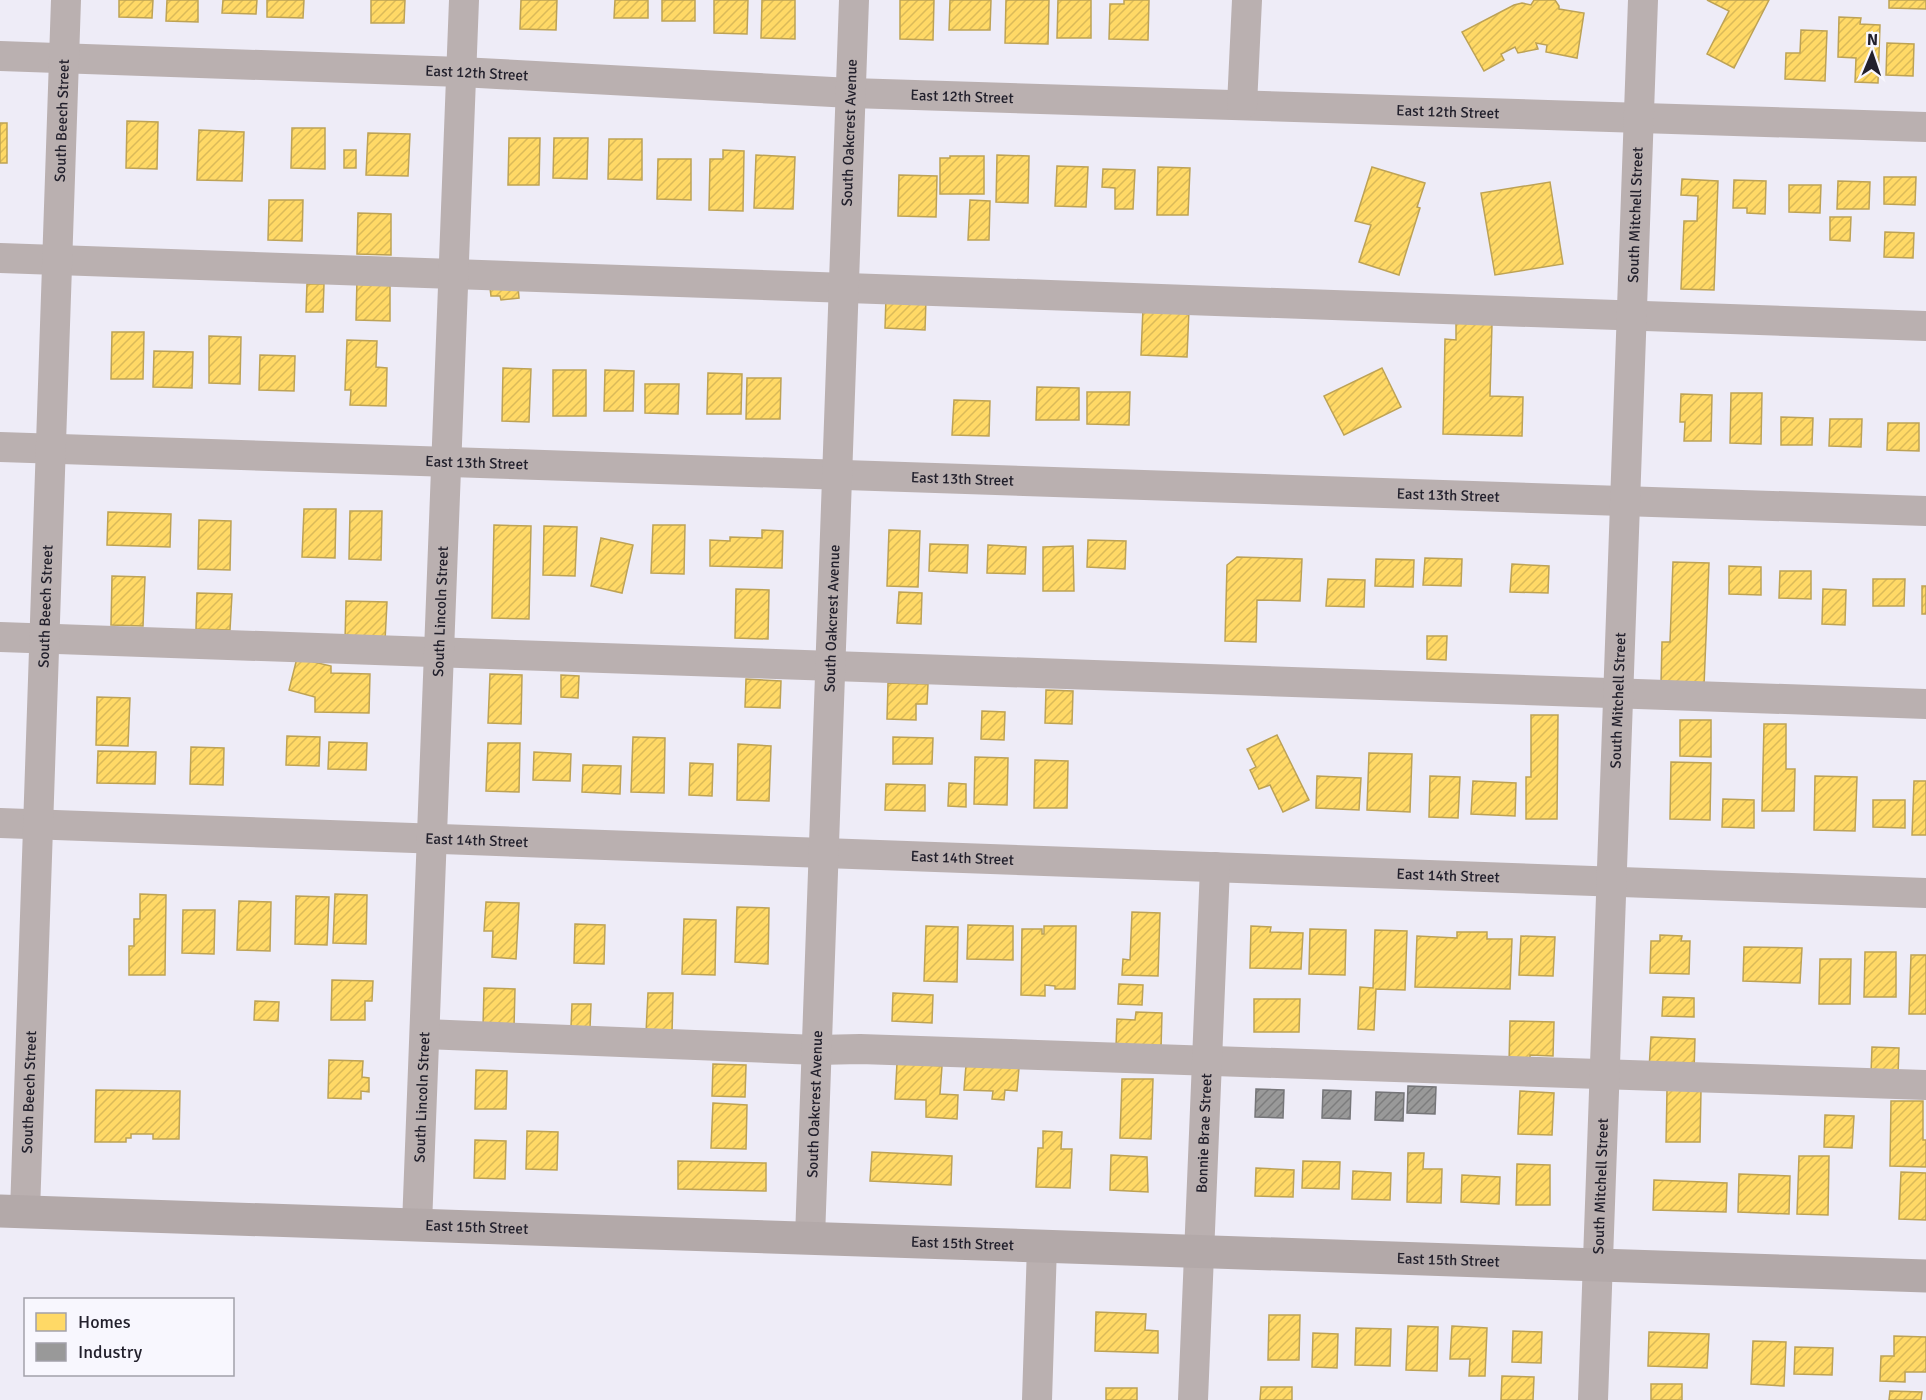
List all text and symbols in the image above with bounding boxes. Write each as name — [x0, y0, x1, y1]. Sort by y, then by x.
north arrow — [1842, 24, 1902, 84]
text: N — [1867, 30, 1878, 50]
street label: South Beech Street — [51, 59, 73, 182]
street label: South Oakcrest Avenue — [838, 59, 861, 207]
street label: East 12th Street — [425, 62, 529, 85]
street label: East 12th Street — [910, 86, 1014, 107]
street label: East 12th Street — [1396, 101, 1500, 123]
street label: South Mitchell Street — [1624, 146, 1647, 283]
street label: East 13th Street — [425, 452, 529, 474]
street label: East 13th Street — [911, 468, 1014, 490]
street label: East 13th Street — [1396, 484, 1500, 506]
street label: South Oakcrest Avenue — [820, 544, 844, 692]
street label: South Beech Street — [34, 545, 57, 668]
street label: South Lincoln Street — [429, 546, 452, 677]
street label: South Mitchell Street — [1607, 632, 1629, 769]
street label: East 14th Street — [425, 829, 529, 851]
street label: East 14th Street — [910, 847, 1014, 869]
street label: East 14th Street — [1396, 865, 1500, 886]
street label: South Beech Street — [18, 1030, 40, 1154]
street label: South Oakcrest Avenue — [803, 1030, 826, 1178]
street label: South Lincoln Street — [410, 1031, 433, 1163]
street label: Bonnie Brae Street — [1193, 1073, 1215, 1194]
street label: South Mitchell Street — [1589, 1118, 1612, 1255]
street label: East 15th Street — [425, 1216, 529, 1238]
street label: East 15th Street — [911, 1233, 1014, 1254]
street label: East 15th Street — [1396, 1249, 1500, 1271]
legend — [24, 1298, 234, 1376]
text: Homes — [78, 1311, 131, 1333]
text: Industry — [78, 1341, 143, 1363]

